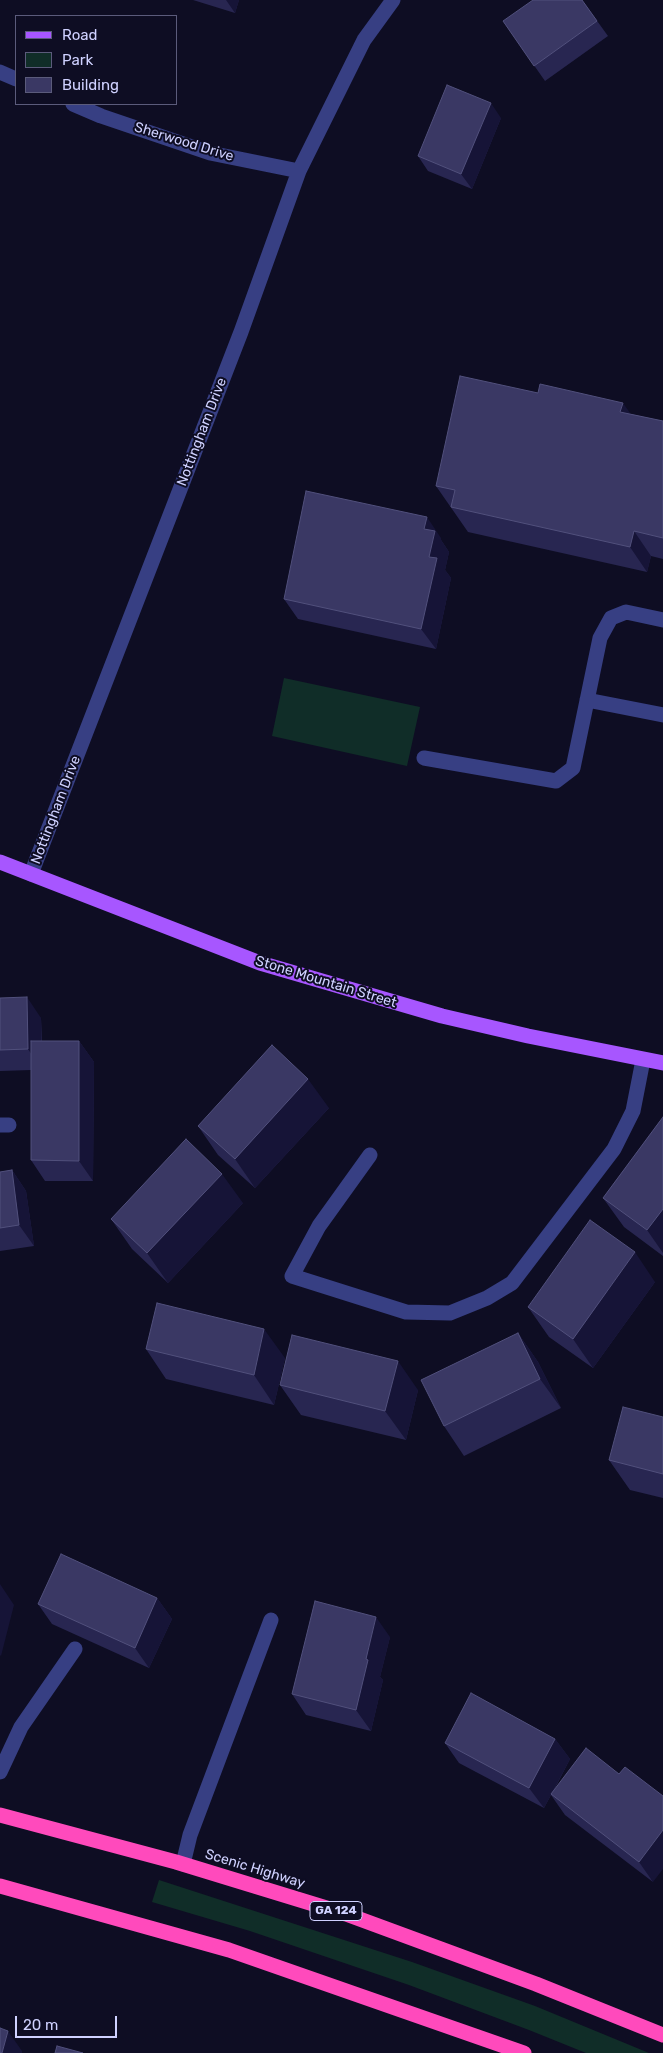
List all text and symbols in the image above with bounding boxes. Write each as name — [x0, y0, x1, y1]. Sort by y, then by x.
legend — [15, 15, 178, 105]
text: Road — [62, 26, 98, 44]
text: Park — [62, 51, 93, 69]
text: Building — [62, 76, 119, 94]
street label: Sherwood Drive — [132, 119, 236, 165]
street label: Nottingham Drive — [174, 375, 230, 489]
street label: Nottingham Drive — [28, 753, 84, 867]
street label: Stone Mountain Street — [253, 952, 399, 1012]
street label: Scenic Highway — [203, 1846, 307, 1892]
road number: GA 124 — [310, 1902, 362, 1920]
scale bar — [18, 2006, 120, 2038]
text: 20 m — [23, 2016, 58, 2034]

